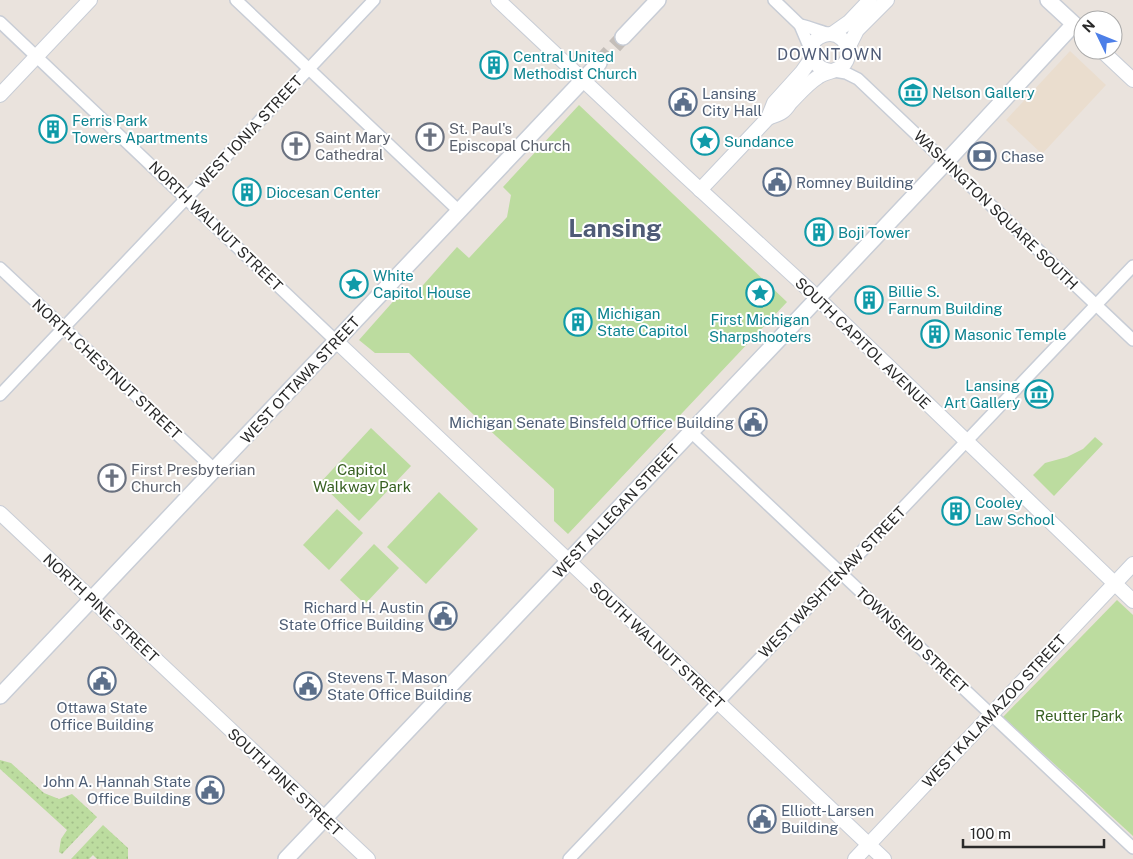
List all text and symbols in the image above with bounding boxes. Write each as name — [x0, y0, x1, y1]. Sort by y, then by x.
north arrow — [1073, 10, 1123, 60]
text: N — [1079, 17, 1098, 36]
district label: DOWNTOWN — [777, 45, 883, 64]
place label: Central United Methodist Church — [513, 48, 637, 82]
building icon: Central United Methodist Church — [479, 50, 509, 80]
street label: WEST IONIA STREET — [192, 72, 306, 192]
museum icon: Nelson Gallery — [898, 77, 928, 107]
place label: Nelson Gallery — [932, 84, 1035, 101]
place label: Lansing City Hall — [702, 85, 762, 119]
public building icon: Lansing City Hall — [668, 87, 698, 117]
place label: Ferris Park Towers Apartments — [72, 112, 208, 146]
building icon: Ferris Park Towers Apartments — [38, 114, 68, 144]
place label: St. Paul's Episcopal Church — [449, 120, 570, 154]
church icon: St. Paul's Episcopal Church — [415, 122, 445, 152]
place icon: Sundance — [690, 126, 720, 156]
street label: WASHINGTON SQUARE SOUTH — [910, 127, 1082, 293]
place label: Saint Mary Cathedral — [315, 129, 391, 163]
church icon: Saint Mary Cathedral — [281, 131, 311, 161]
place label: Sundance — [724, 133, 794, 150]
bank icon: Chase — [967, 141, 997, 171]
place label: Chase — [1001, 148, 1044, 165]
street label: NORTH WALNUT STREET — [146, 158, 286, 294]
public building icon: Romney Building — [762, 167, 792, 197]
place label: Romney Building — [796, 174, 914, 191]
building icon: Diocesan Center — [232, 177, 262, 207]
place label: Diocesan Center — [266, 184, 381, 201]
district label: Lansing — [568, 213, 662, 243]
building icon: Boji Tower — [804, 217, 834, 247]
place label: Boji Tower — [838, 224, 910, 241]
place label: White Capitol House — [373, 267, 471, 301]
place icon: White Capitol House — [339, 269, 369, 299]
street label: SOUTH CAPITOL AVENUE — [792, 274, 934, 412]
place icon: First Michigan Sharpshooters — [745, 278, 775, 308]
place label: Billie S. Farnum Building — [888, 283, 1003, 317]
building icon: Billie S. Farnum Building — [854, 285, 884, 315]
street label: NORTH CHESTNUT STREET — [29, 296, 185, 443]
place label: Michigan State Capitol — [597, 305, 688, 339]
building icon: Michigan State Capitol — [563, 307, 593, 337]
place label: First Michigan Sharpshooters — [709, 311, 811, 345]
street label: WEST OTTAWA STREET — [237, 313, 363, 447]
building icon: Masonic Temple — [920, 319, 950, 349]
place label: Masonic Temple — [954, 326, 1067, 343]
place label: Lansing Art Gallery — [944, 377, 1020, 411]
museum icon: Lansing Art Gallery — [1024, 379, 1054, 409]
public building icon: Michigan Senate Binsfeld Office Building — [738, 407, 768, 437]
place label: Michigan Senate Binsfeld Office Building — [449, 414, 734, 431]
street label: WEST ALLEGAN STREET — [550, 441, 683, 581]
place label: First Presbyterian Church — [131, 461, 255, 495]
park label: Capitol Walkway Park — [313, 461, 411, 495]
church icon: First Presbyterian Church — [97, 463, 127, 493]
place label: Cooley Law School — [975, 494, 1055, 528]
building icon: Cooley Law School — [941, 496, 971, 526]
street label: WEST WASHTENAW STREET — [755, 503, 909, 661]
street label: NORTH PINE STREET — [40, 550, 162, 666]
street label: SOUTH WALNUT STREET — [586, 578, 728, 712]
street label: TOWNSEND STREET — [853, 584, 972, 696]
place label: Richard H. Austin State Office Building — [279, 599, 424, 633]
public building icon: Richard H. Austin State Office Building — [428, 601, 458, 631]
street label: WEST KALAMAZOO STREET — [919, 631, 1069, 791]
public building icon: Ottawa State Office Building — [87, 666, 117, 696]
place label: Stevens T. Mason State Office Building — [327, 669, 472, 703]
public building icon: Stevens T. Mason State Office Building — [293, 671, 323, 701]
place label: Ottawa State Office Building — [50, 699, 154, 733]
park label: Reutter Park — [1035, 707, 1123, 724]
street label: SOUTH PINE STREET — [224, 725, 346, 839]
place label: John A. Hannah State Office Building — [43, 773, 191, 807]
public building icon: John A. Hannah State Office Building — [195, 775, 225, 805]
place label: Elliott-Larsen Building — [781, 802, 874, 836]
public building icon: Elliott-Larsen Building — [747, 804, 777, 834]
scale bar — [963, 816, 1104, 848]
text: 100 m — [970, 825, 1011, 842]

